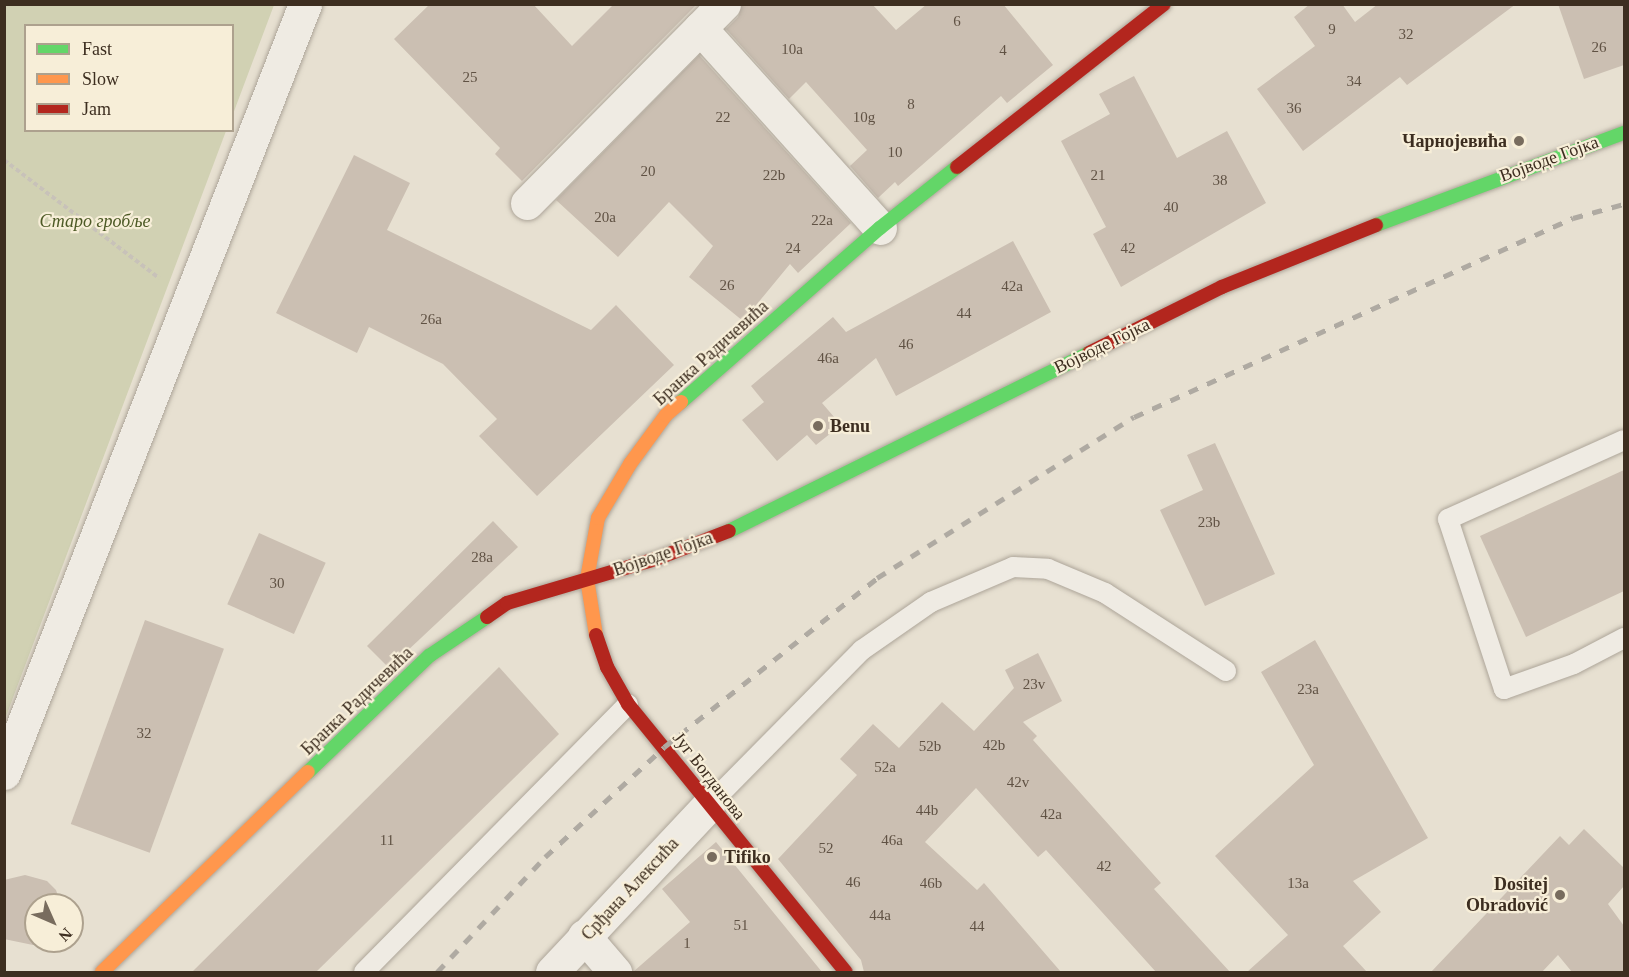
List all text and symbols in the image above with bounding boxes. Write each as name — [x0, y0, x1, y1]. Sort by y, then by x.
house number: 6 — [953, 13, 961, 31]
house number: 9 — [1328, 21, 1336, 39]
legend — [24, 24, 234, 132]
house number: 32 — [1398, 26, 1414, 44]
text: Fast — [82, 39, 112, 59]
house number: 26 — [1592, 39, 1606, 57]
house number: 10a — [781, 41, 803, 59]
house number: 4 — [999, 42, 1007, 60]
text: Slow — [82, 69, 119, 89]
house number: 25 — [462, 69, 478, 87]
house number: 34 — [1346, 73, 1362, 91]
house number: 8 — [907, 96, 915, 114]
text: Jam — [82, 99, 111, 119]
house number: 36 — [1286, 100, 1302, 118]
house number: 22 — [716, 109, 730, 127]
house number: 10g — [853, 109, 875, 127]
place label: Чарнојевића — [1402, 130, 1507, 152]
street label: Војводе Гојка — [1497, 131, 1601, 187]
marker: Чарнојевића — [1512, 134, 1526, 148]
house number: 10 — [888, 144, 902, 162]
house number: 20 — [640, 163, 656, 181]
house number: 22b — [763, 167, 785, 185]
house number: 21 — [1090, 167, 1106, 185]
house number: 38 — [1212, 172, 1228, 190]
house number: 40 — [1164, 199, 1178, 217]
house number: 20a — [594, 209, 616, 227]
park label: Старо гробље — [39, 210, 151, 232]
house number: 22a — [811, 212, 833, 230]
house number: 24 — [786, 240, 800, 258]
house number: 42 — [1120, 240, 1136, 258]
house number: 26 — [720, 277, 734, 295]
house number: 42a — [1001, 278, 1023, 296]
street label: Бранка Радичевића — [649, 296, 773, 410]
house number: 44 — [956, 305, 972, 323]
house number: 26a — [420, 311, 442, 329]
street label: Војводе Гојка — [1051, 314, 1153, 378]
house number: 46 — [898, 336, 914, 354]
house number: 46a — [817, 350, 839, 368]
place label: Benu — [830, 415, 870, 437]
marker: Benu — [811, 419, 825, 433]
house number: 23b — [1198, 514, 1220, 532]
street label: Војводе Гојка — [610, 527, 716, 581]
house number: 28a — [471, 549, 493, 567]
house number: 30 — [270, 575, 284, 593]
street label: Бранка Радичевића — [297, 642, 417, 760]
house number: 23v — [1023, 676, 1045, 694]
house number: 23a — [1297, 681, 1319, 699]
house number: 32 — [136, 725, 152, 743]
street label: Југ Богданова — [668, 728, 750, 824]
house number: 42b — [983, 737, 1005, 755]
house number: 52b — [919, 738, 941, 756]
house number: 52a — [874, 759, 896, 777]
house number: 42v — [1007, 774, 1029, 792]
house number: 44b — [916, 802, 938, 820]
house number: 42a — [1040, 806, 1062, 824]
house number: 11 — [380, 832, 394, 850]
house number: 46a — [881, 832, 903, 850]
street label: Срђана Алексића — [577, 833, 683, 945]
house number: 52 — [818, 840, 834, 858]
place label: Tifiko — [724, 846, 771, 868]
marker: Tifiko — [705, 850, 719, 864]
house number: 42 — [1096, 858, 1112, 876]
house number: 46 — [846, 874, 860, 892]
place label: Dositej Obradović — [1466, 874, 1548, 916]
house number: 46b — [920, 875, 942, 893]
house number: 13a — [1287, 875, 1309, 893]
marker: Dositej Obradović — [1553, 888, 1567, 902]
north arrow — [24, 893, 84, 953]
house number: 44a — [869, 907, 891, 925]
house number: 51 — [734, 917, 748, 935]
house number: 44 — [970, 918, 984, 936]
text: N — [56, 925, 76, 945]
house number: 1 — [683, 935, 691, 953]

